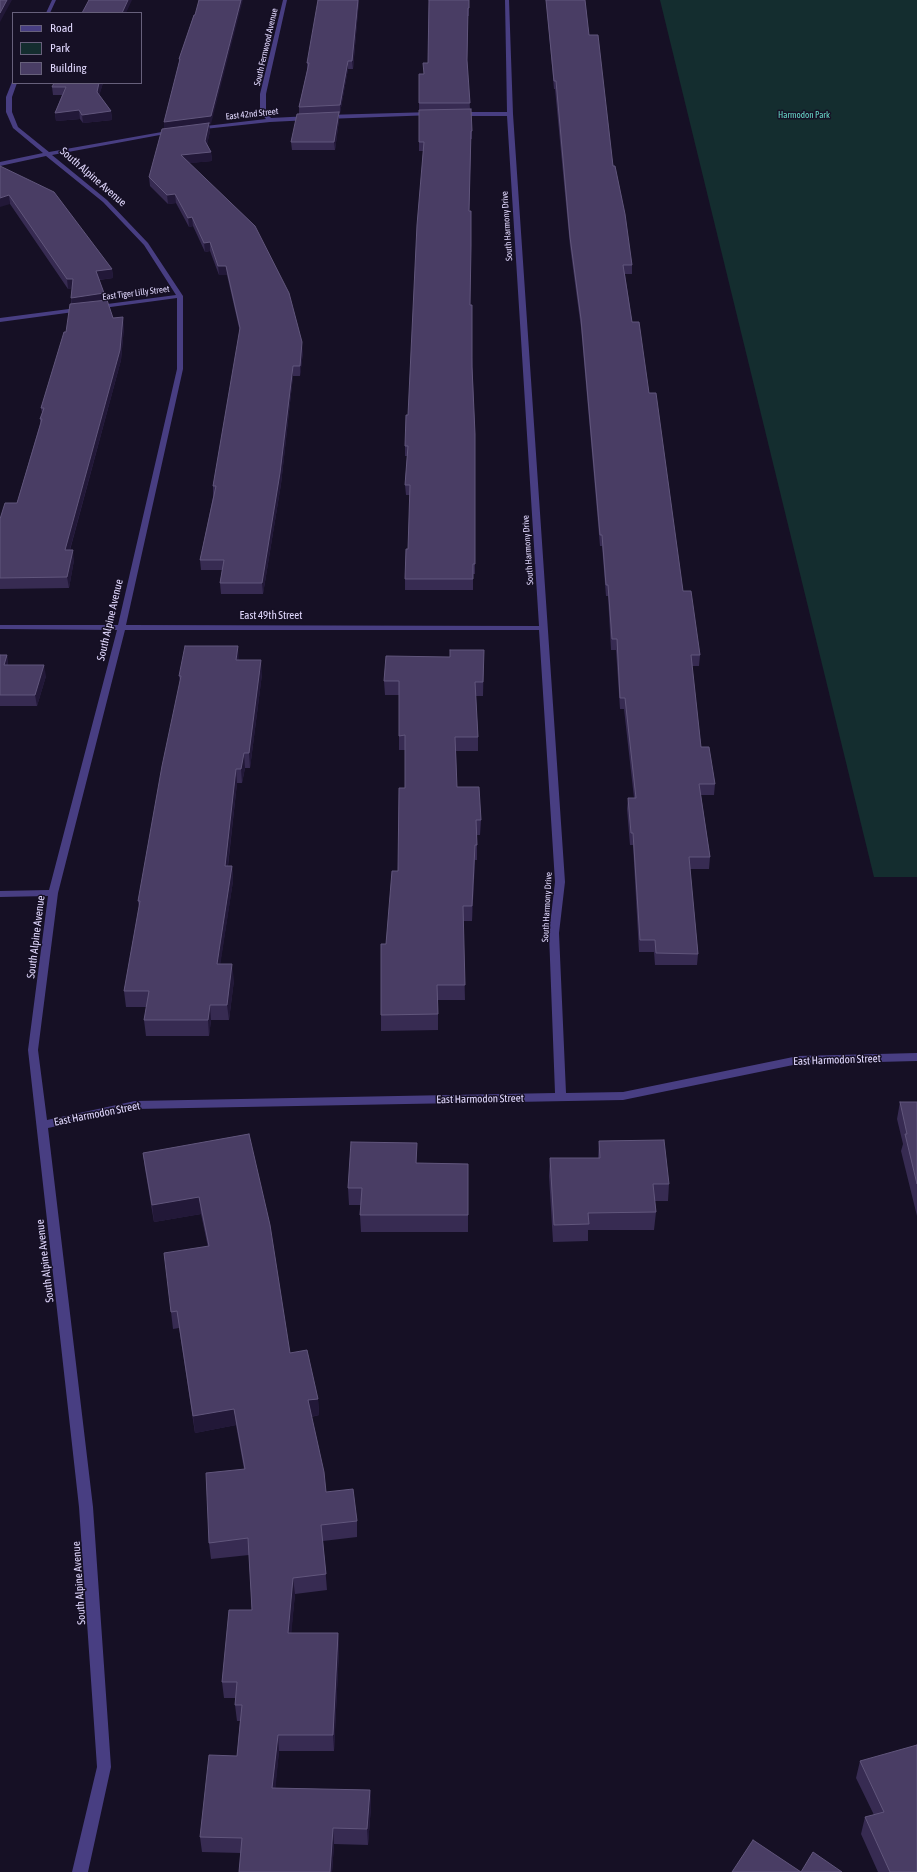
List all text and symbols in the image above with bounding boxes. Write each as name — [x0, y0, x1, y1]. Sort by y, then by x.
street label: South Fernwood Avenue — [252, 7, 280, 87]
legend — [12, 12, 142, 84]
text: Road — [50, 21, 73, 35]
text: Park — [50, 41, 70, 55]
text: Building — [50, 61, 87, 75]
street label: East 42nd Street — [225, 106, 279, 122]
park label: Harmodon Park — [778, 110, 830, 120]
street label: South Alpine Avenue — [57, 145, 129, 209]
street label: South Harmony Drive — [499, 191, 515, 261]
street label: East Tiger Lilly Street — [102, 284, 170, 302]
street label: South Harmony Drive — [520, 515, 536, 585]
street label: South Alpine Avenue — [94, 578, 126, 662]
street label: East 49th Street — [240, 609, 302, 623]
street label: South Harmony Drive — [540, 872, 554, 942]
street label: South Alpine Avenue — [24, 895, 48, 979]
street label: East Harmodon Street — [793, 1052, 881, 1068]
street label: East Harmodon Street — [436, 1092, 524, 1106]
street label: East Harmodon Street — [53, 1099, 141, 1129]
street label: South Alpine Avenue — [33, 1219, 57, 1303]
street label: South Alpine Avenue — [70, 1541, 88, 1625]

